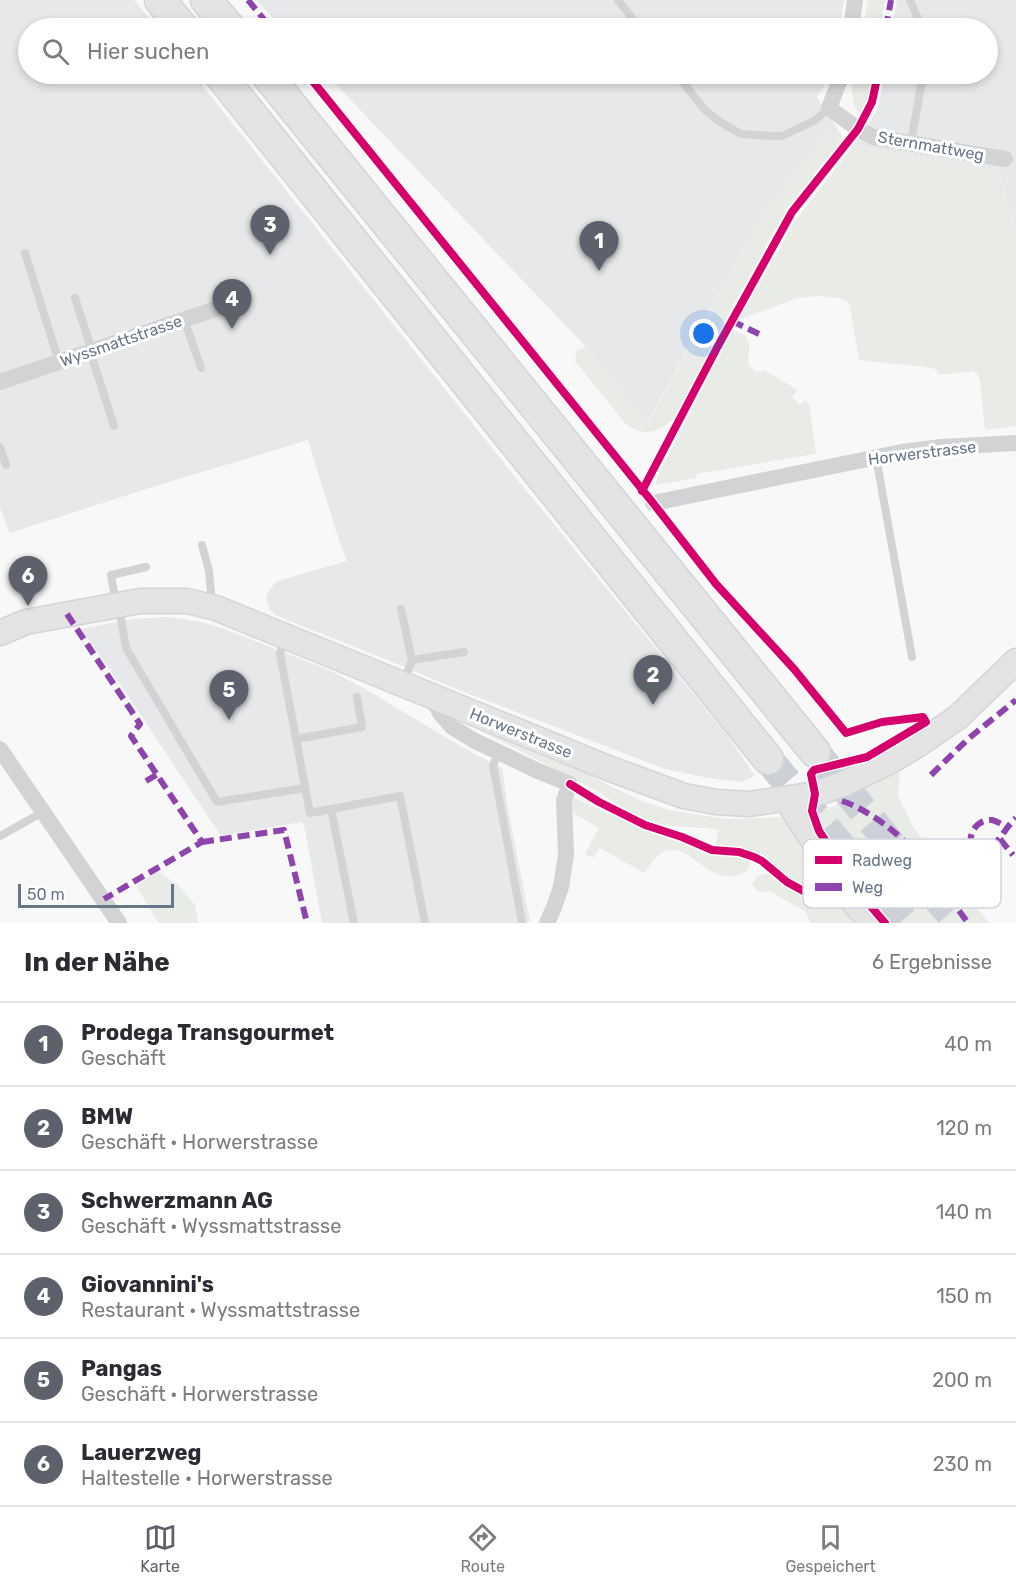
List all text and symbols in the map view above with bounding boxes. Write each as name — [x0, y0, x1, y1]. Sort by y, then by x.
search box — [18, 18, 998, 84]
icon: search — [39, 35, 72, 68]
text: Hier suchen — [87, 38, 209, 65]
street label: Sternmattweg — [876, 127, 986, 165]
pin: 3 — [250, 206, 290, 255]
pin: 1 — [580, 222, 618, 271]
pin: 4 — [212, 280, 252, 329]
street label: Wyssmattstrasse — [58, 311, 184, 371]
your location — [689, 319, 718, 348]
street label: Horwerstrasse — [867, 437, 977, 469]
pin: 6 — [9, 556, 48, 606]
pin: 2 — [634, 656, 672, 705]
pin: 5 — [210, 670, 248, 720]
street label: Horwerstrasse — [467, 704, 575, 762]
legend — [803, 839, 1001, 908]
text: Radweg — [852, 851, 912, 870]
text: Weg — [852, 878, 883, 897]
scale bar — [18, 881, 174, 908]
text: 50 m — [27, 885, 65, 904]
text: In der Nähe — [24, 947, 170, 978]
text: 6 Ergebnisse — [872, 950, 992, 974]
text: Prodega Transgourmet — [81, 1019, 334, 1046]
text: 1 — [39, 1032, 48, 1056]
text: 40 m — [944, 1032, 992, 1056]
text: Geschäft — [81, 1046, 166, 1070]
text: BMW — [81, 1103, 133, 1130]
text: 2 — [37, 1116, 50, 1140]
text: 120 m — [936, 1116, 992, 1140]
text: Geschäft · Horwerstrasse — [81, 1130, 318, 1154]
text: Schwerzmann AG — [81, 1187, 273, 1214]
text: 3 — [37, 1200, 50, 1224]
text: 140 m — [936, 1200, 992, 1224]
text: Geschäft · Wyssmattstrasse — [81, 1214, 341, 1238]
text: Giovannini's — [81, 1271, 214, 1298]
text: 4 — [37, 1284, 50, 1308]
text: 150 m — [936, 1284, 992, 1308]
text: Restaurant · Wyssmattstrasse — [81, 1298, 360, 1322]
text: Pangas — [81, 1355, 162, 1382]
text: 5 — [37, 1368, 50, 1392]
text: 200 m — [932, 1368, 992, 1392]
text: Geschäft · Horwerstrasse — [81, 1382, 318, 1406]
text: Lauerzweg — [81, 1439, 202, 1466]
text: 6 — [37, 1452, 50, 1476]
text: 230 m — [933, 1452, 992, 1476]
text: Haltestelle · Horwerstrasse — [81, 1466, 333, 1490]
tab: Karte — [140, 1521, 180, 1576]
tab: Route — [460, 1521, 505, 1576]
tab: Gespeichert — [785, 1521, 876, 1576]

